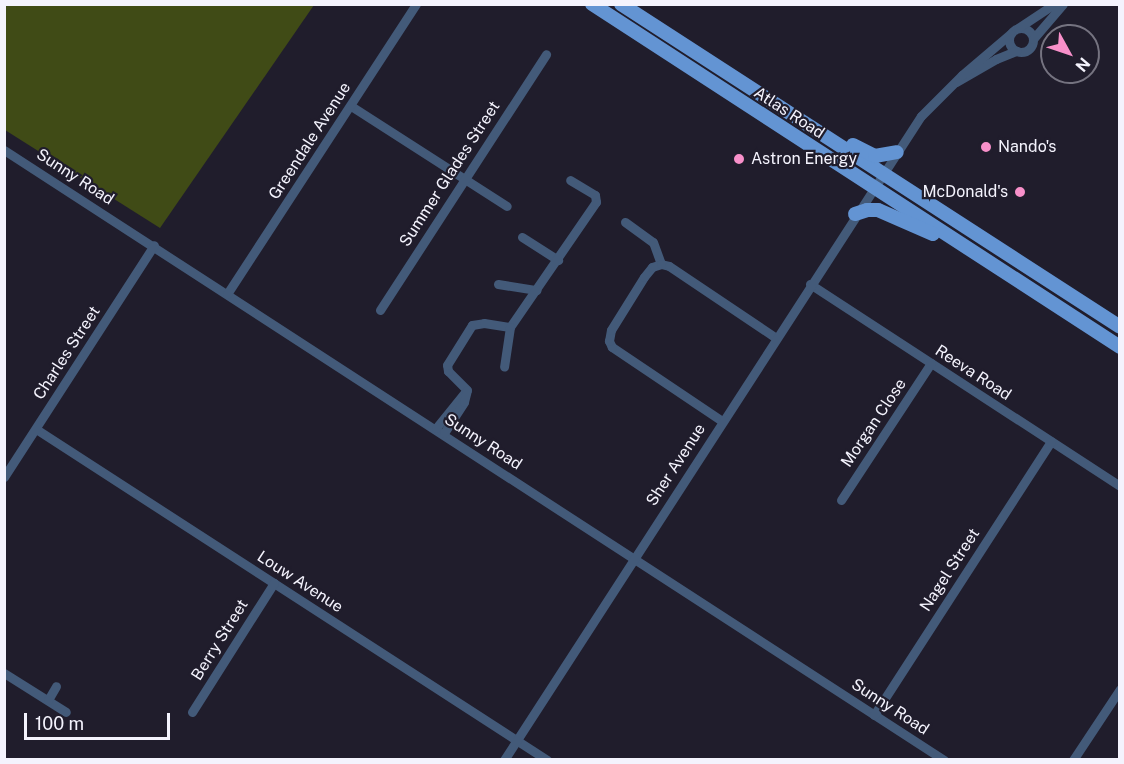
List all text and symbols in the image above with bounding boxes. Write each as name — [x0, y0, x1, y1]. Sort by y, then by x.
north arrow — [1040, 24, 1100, 84]
text: N — [1071, 54, 1094, 76]
street label: Greendale Avenue — [265, 79, 355, 203]
street label: Atlas Road — [750, 83, 828, 143]
street label: Summer Glades Street — [396, 98, 504, 250]
place label: Nando's — [998, 137, 1056, 157]
marker: Nando's — [979, 140, 993, 154]
street label: Sunny Road — [33, 145, 117, 209]
place label: Astron Energy — [751, 149, 857, 169]
marker: Astron Energy — [732, 152, 746, 166]
place label: McDonald's — [922, 182, 1008, 202]
marker: McDonald's — [1013, 185, 1027, 199]
street label: Charles Street — [30, 303, 104, 403]
street label: Reeva Road — [931, 341, 1015, 405]
street label: Morgan Close — [837, 375, 911, 471]
street label: Sunny Road — [441, 410, 525, 474]
street label: Sher Avenue — [642, 420, 710, 510]
street label: Nagel Street — [916, 525, 984, 615]
street label: Louw Avenue — [253, 547, 347, 617]
street label: Berry Street — [188, 596, 252, 684]
street label: Sunny Road — [848, 675, 932, 739]
scale bar — [27, 701, 172, 739]
text: 100 m — [35, 713, 84, 734]

